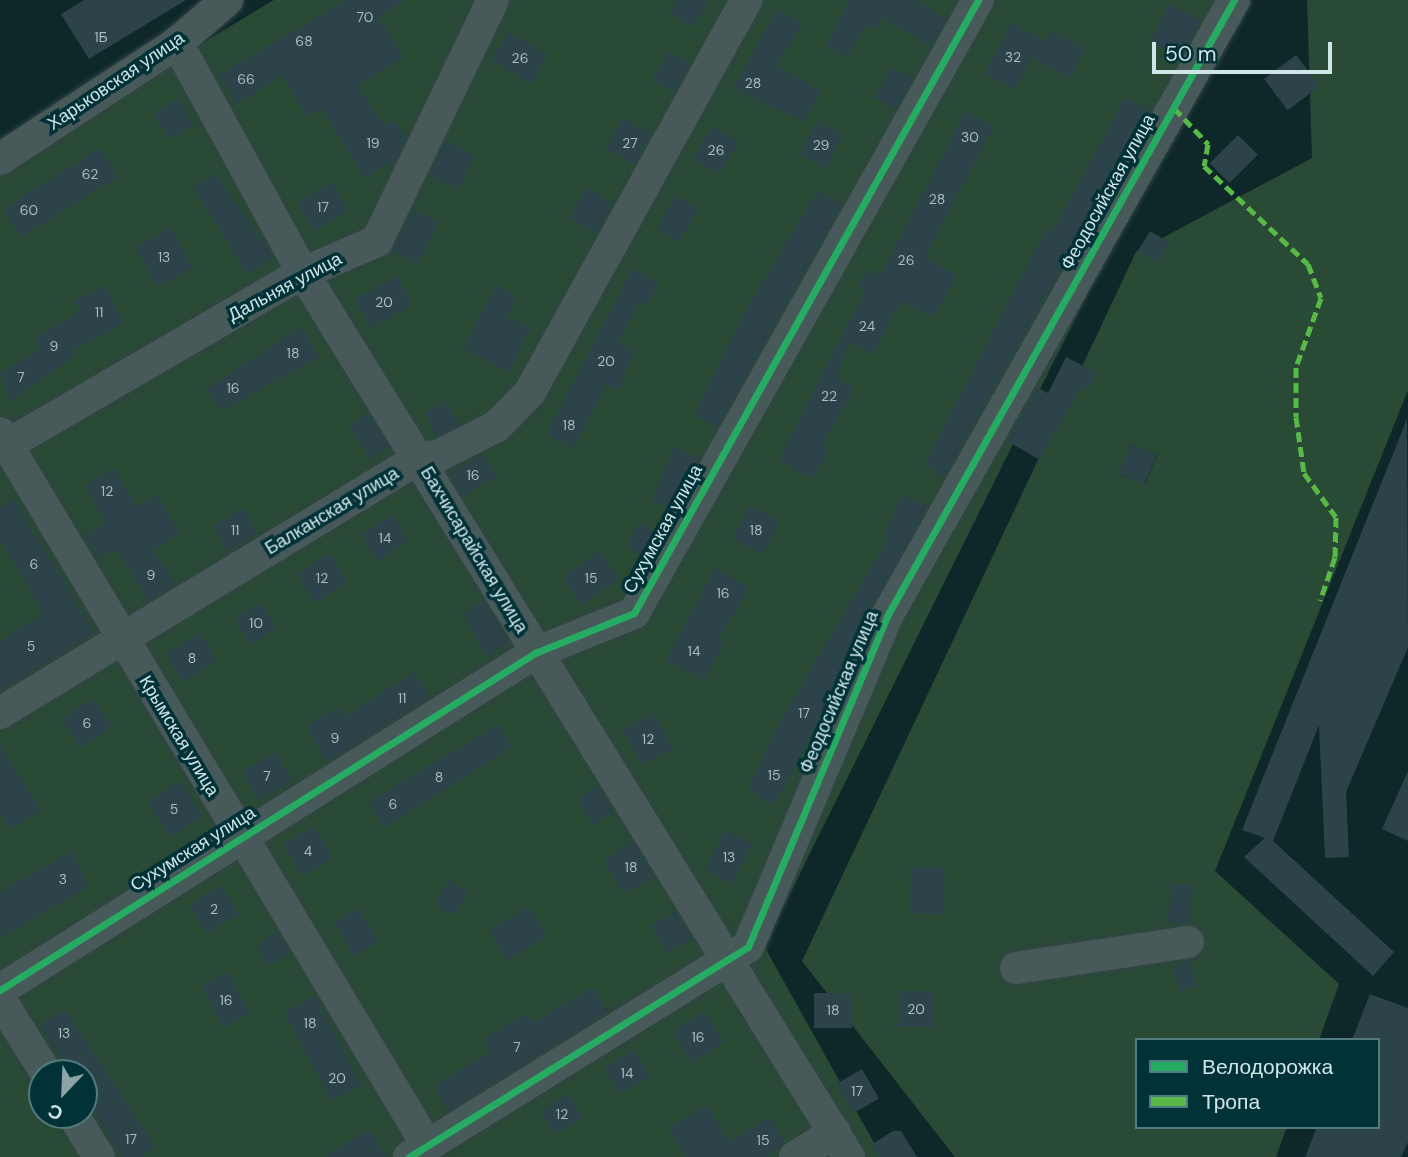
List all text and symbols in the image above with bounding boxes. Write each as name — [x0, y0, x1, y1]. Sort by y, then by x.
house number: 70 — [357, 9, 373, 25]
street label: Харьковская улица — [44, 27, 188, 135]
scale bar — [1156, 28, 1336, 72]
house number: 1Б — [94, 29, 108, 45]
house number: 68 — [295, 33, 313, 49]
text: 50 m — [1165, 40, 1216, 68]
house number: 32 — [1005, 49, 1021, 65]
house number: 26 — [512, 50, 528, 66]
house number: 66 — [237, 71, 255, 87]
house number: 28 — [745, 75, 761, 91]
street label: Феодосийская улица — [1056, 111, 1160, 273]
house number: 30 — [961, 129, 979, 145]
house number: 19 — [366, 135, 380, 151]
house number: 27 — [622, 135, 638, 151]
house number: 29 — [813, 137, 829, 153]
house number: 26 — [708, 142, 724, 158]
house number: 62 — [82, 166, 98, 182]
house number: 28 — [929, 191, 945, 207]
house number: 17 — [317, 199, 329, 215]
house number: 60 — [20, 202, 38, 218]
street label: Дальняя улица — [224, 248, 346, 326]
house number: 13 — [158, 249, 170, 265]
house number: 26 — [898, 252, 914, 268]
house number: 20 — [375, 294, 393, 310]
house number: 11 — [95, 304, 103, 320]
house number: 24 — [859, 318, 875, 334]
house number: 9 — [50, 338, 58, 354]
house number: 18 — [287, 345, 299, 361]
house number: 20 — [597, 353, 615, 369]
house number: 7 — [17, 369, 25, 385]
house number: 16 — [226, 380, 240, 396]
house number: 22 — [821, 388, 837, 404]
house number: 18 — [563, 417, 575, 433]
street label: Сухумская улица — [619, 461, 707, 597]
street label: Балканская улица — [261, 463, 403, 559]
street label: Бахчисарайская улица — [416, 463, 532, 637]
house number: 16 — [466, 467, 480, 483]
house number: 12 — [101, 483, 113, 499]
house number: 11 — [231, 522, 239, 538]
house number: 18 — [750, 522, 762, 538]
house number: 14 — [379, 530, 391, 546]
house number: 6 — [30, 556, 38, 572]
house number: 9 — [147, 567, 155, 583]
house number: 12 — [316, 570, 328, 586]
house number: 15 — [585, 570, 597, 586]
house number: 16 — [716, 585, 730, 601]
street label: Феодосийская улица — [795, 608, 883, 776]
house number: 10 — [249, 615, 263, 631]
house number: 5 — [27, 638, 35, 654]
house number: 14 — [688, 643, 700, 659]
house number: 8 — [188, 650, 196, 666]
street label: Крымская улица — [134, 672, 224, 800]
house number: 11 — [398, 690, 406, 706]
house number: 17 — [798, 705, 810, 721]
house number: 6 — [83, 715, 91, 731]
house number: 9 — [331, 730, 339, 746]
house number: 12 — [642, 731, 654, 747]
house number: 15 — [768, 767, 780, 783]
house number: 7 — [263, 768, 271, 784]
house number: 8 — [435, 769, 443, 785]
house number: 6 — [389, 796, 397, 812]
house number: 5 — [170, 801, 178, 817]
street label: Сухумская улица — [126, 802, 260, 896]
house number: 4 — [304, 843, 312, 859]
house number: 13 — [723, 849, 735, 865]
house number: 18 — [625, 859, 637, 875]
house number: 3 — [59, 871, 67, 887]
house number: 2 — [210, 901, 218, 917]
house number: 16 — [219, 992, 233, 1008]
house number: 20 — [907, 1001, 925, 1017]
house number: 18 — [827, 1002, 839, 1018]
house number: 18 — [304, 1015, 316, 1031]
house number: 13 — [58, 1025, 70, 1041]
house number: 16 — [691, 1029, 705, 1045]
legend — [1135, 1038, 1380, 1129]
house number: 7 — [513, 1039, 521, 1055]
text: Велодорожка — [1202, 1053, 1333, 1081]
north arrow — [28, 1059, 98, 1129]
house number: 14 — [621, 1065, 633, 1081]
house number: 20 — [328, 1070, 346, 1086]
house number: 17 — [851, 1083, 863, 1099]
text: Тропа — [1202, 1088, 1260, 1116]
text: С — [44, 1098, 67, 1126]
house number: 12 — [556, 1106, 568, 1122]
house number: 17 — [125, 1131, 137, 1147]
house number: 15 — [757, 1132, 769, 1148]

